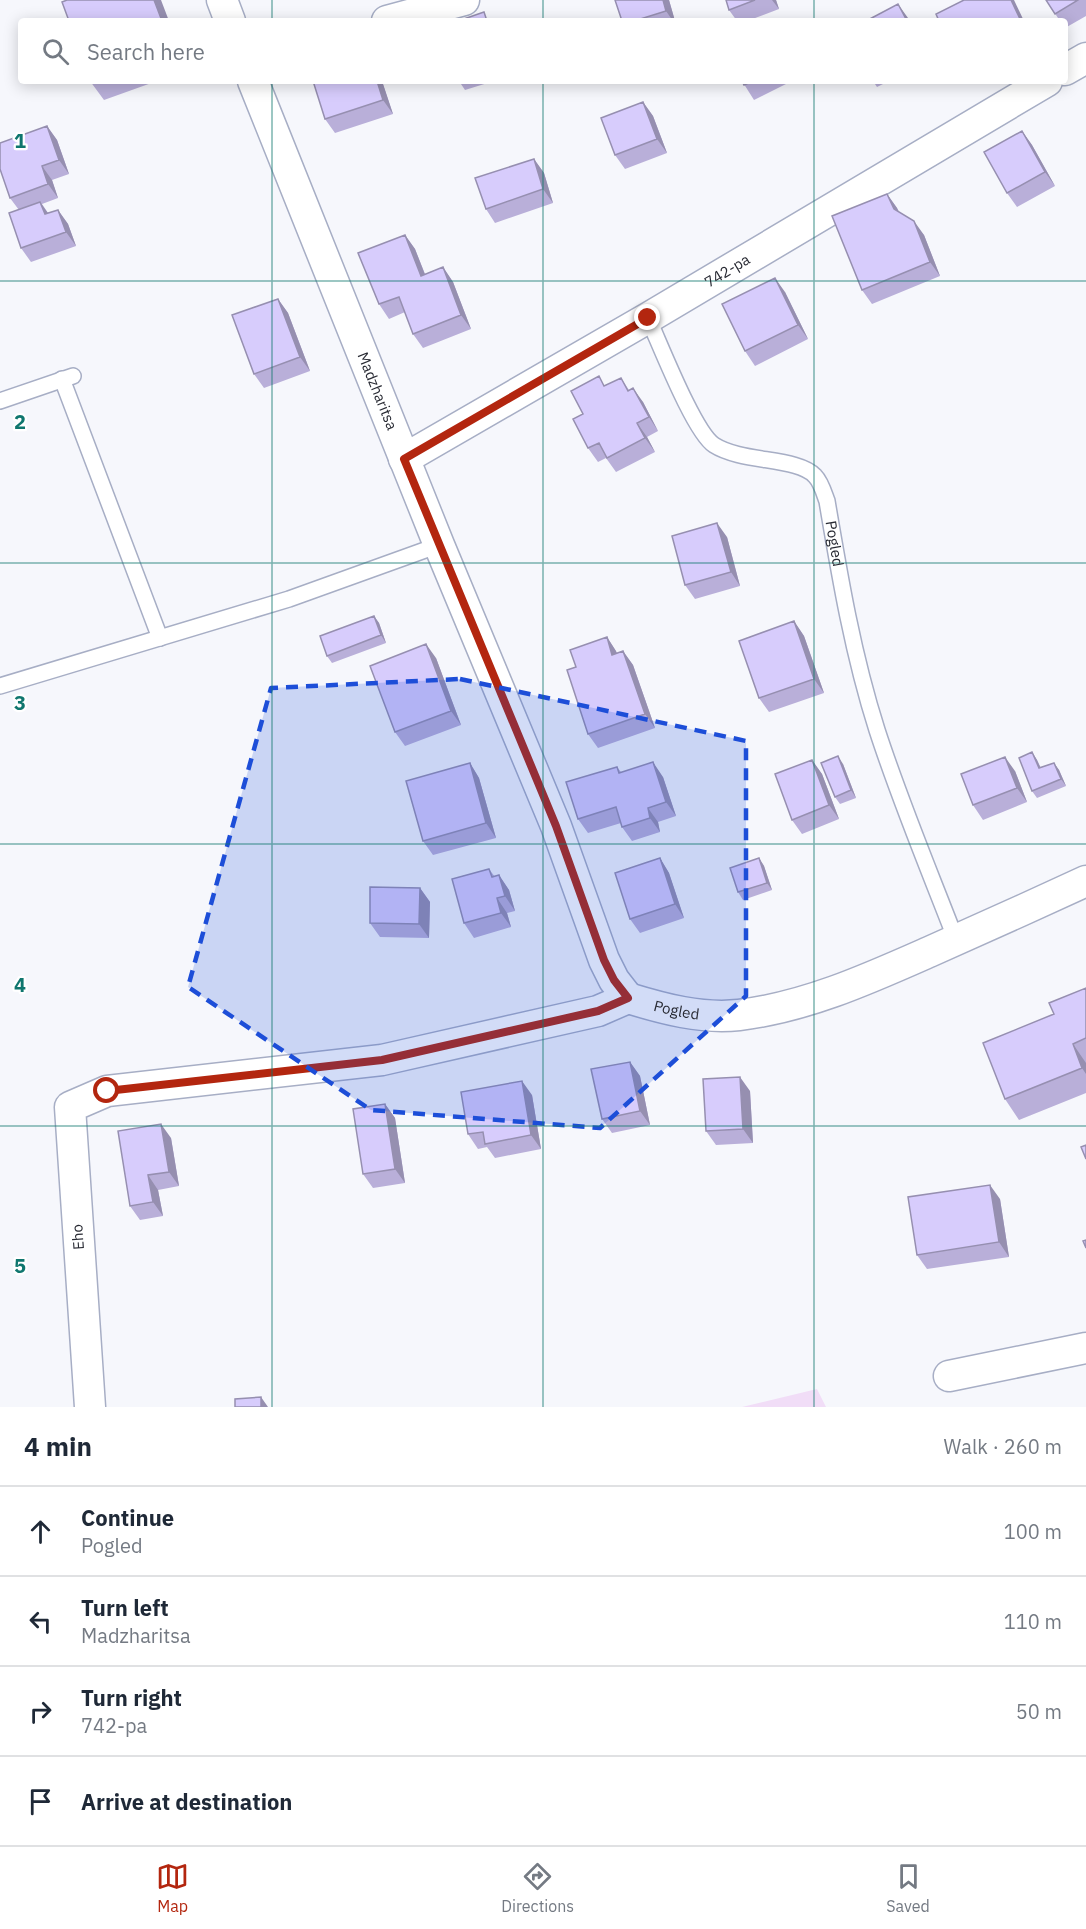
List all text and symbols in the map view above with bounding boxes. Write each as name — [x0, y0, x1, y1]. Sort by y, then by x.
search box — [18, 18, 1068, 84]
icon: search — [39, 35, 72, 68]
text: Search here — [87, 37, 205, 66]
text: 1 — [14, 127, 26, 154]
street label: 742-ра — [701, 250, 753, 291]
route end — [634, 304, 660, 330]
street label: Madzharitsa — [354, 349, 402, 433]
text: 2 — [14, 408, 26, 435]
street label: Pogled — [821, 519, 848, 568]
text: 3 — [14, 689, 26, 716]
text: 4 — [14, 971, 26, 998]
street label: Pogled — [652, 996, 701, 1024]
route start — [93, 1077, 119, 1103]
street label: Eho — [67, 1224, 88, 1251]
text: 5 — [14, 1252, 26, 1279]
text: 4 min — [24, 1429, 92, 1463]
text: Walk · 260 m — [944, 1433, 1062, 1460]
text: Continue — [81, 1503, 174, 1532]
icon: ahead — [24, 1515, 57, 1548]
text: 100 m — [1004, 1518, 1062, 1545]
text: Pogled — [81, 1532, 143, 1559]
text: Turn left — [81, 1593, 169, 1622]
icon: left — [24, 1605, 57, 1638]
text: 110 m — [1004, 1608, 1062, 1635]
text: Madzharitsa — [81, 1622, 191, 1649]
text: Turn right — [81, 1683, 182, 1712]
icon: right — [24, 1695, 57, 1728]
text: 50 m — [1016, 1698, 1062, 1725]
text: 742-ра — [81, 1712, 147, 1739]
icon: arrive — [24, 1785, 57, 1818]
text: Arrive at destination — [81, 1787, 292, 1816]
tab: Map — [156, 1860, 189, 1916]
tab: Directions — [501, 1860, 574, 1916]
tab: Saved — [886, 1860, 930, 1916]

